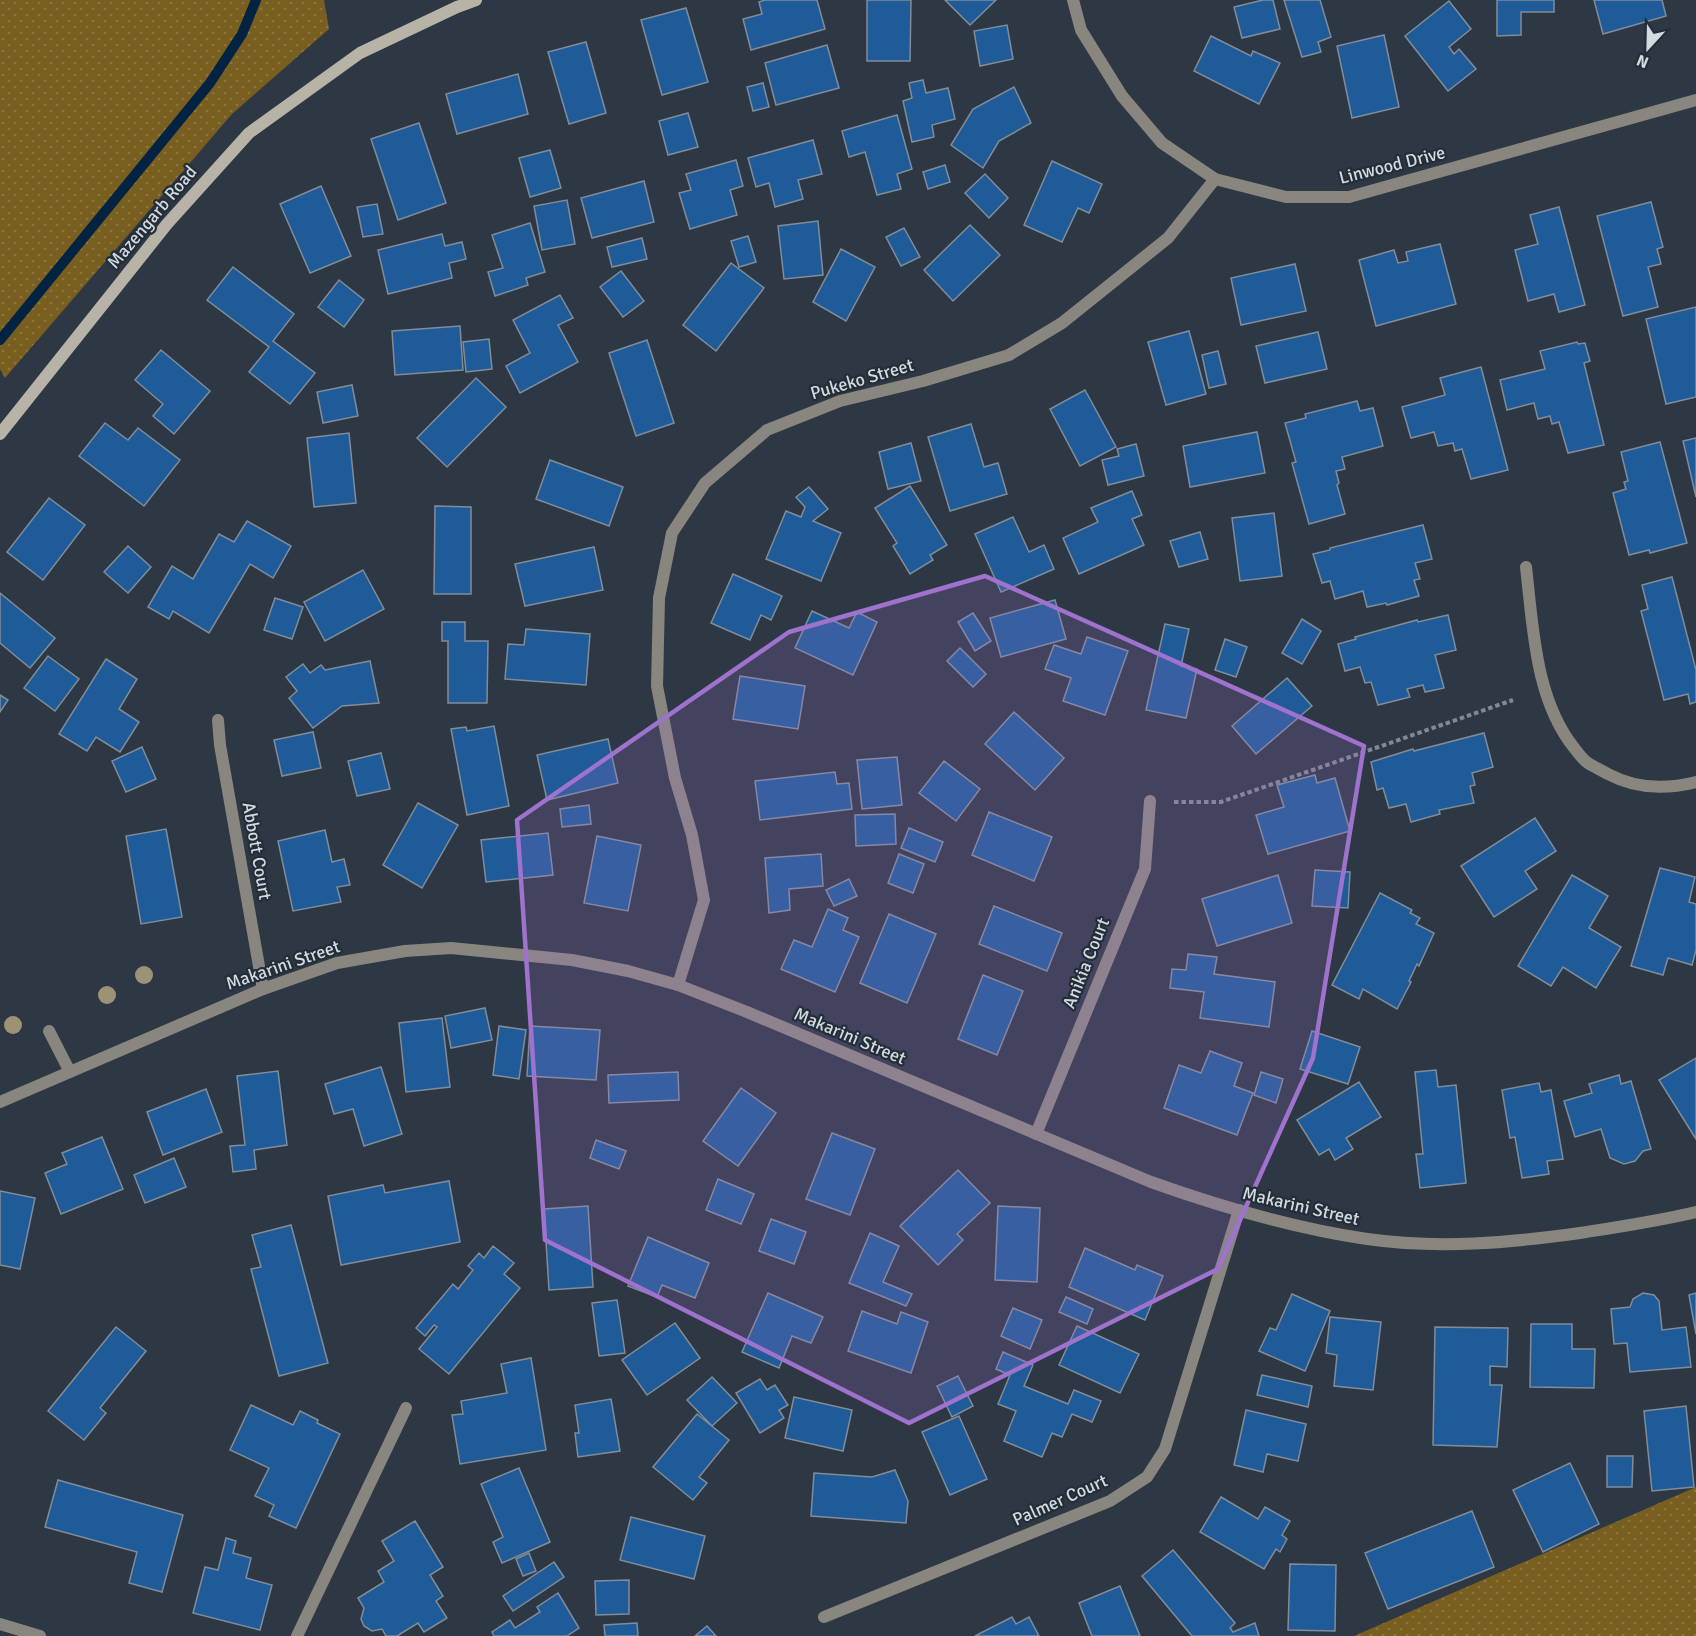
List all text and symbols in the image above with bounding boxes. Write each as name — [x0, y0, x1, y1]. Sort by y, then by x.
north arrow — [1618, 18, 1678, 78]
text: N — [1634, 50, 1652, 72]
street label: Linwood Drive — [1337, 141, 1447, 189]
street label: Mazengarb Road — [103, 161, 201, 273]
street label: Pukeko Street — [808, 354, 916, 404]
street label: Abbott Court — [238, 800, 276, 902]
street label: Anikia Court — [1058, 914, 1114, 1012]
street label: Makarini Street — [223, 935, 343, 995]
street label: Makarini Street — [791, 1003, 909, 1069]
street label: Makarini Street — [1240, 1182, 1362, 1230]
street label: Palmer Court — [1009, 1469, 1111, 1531]

